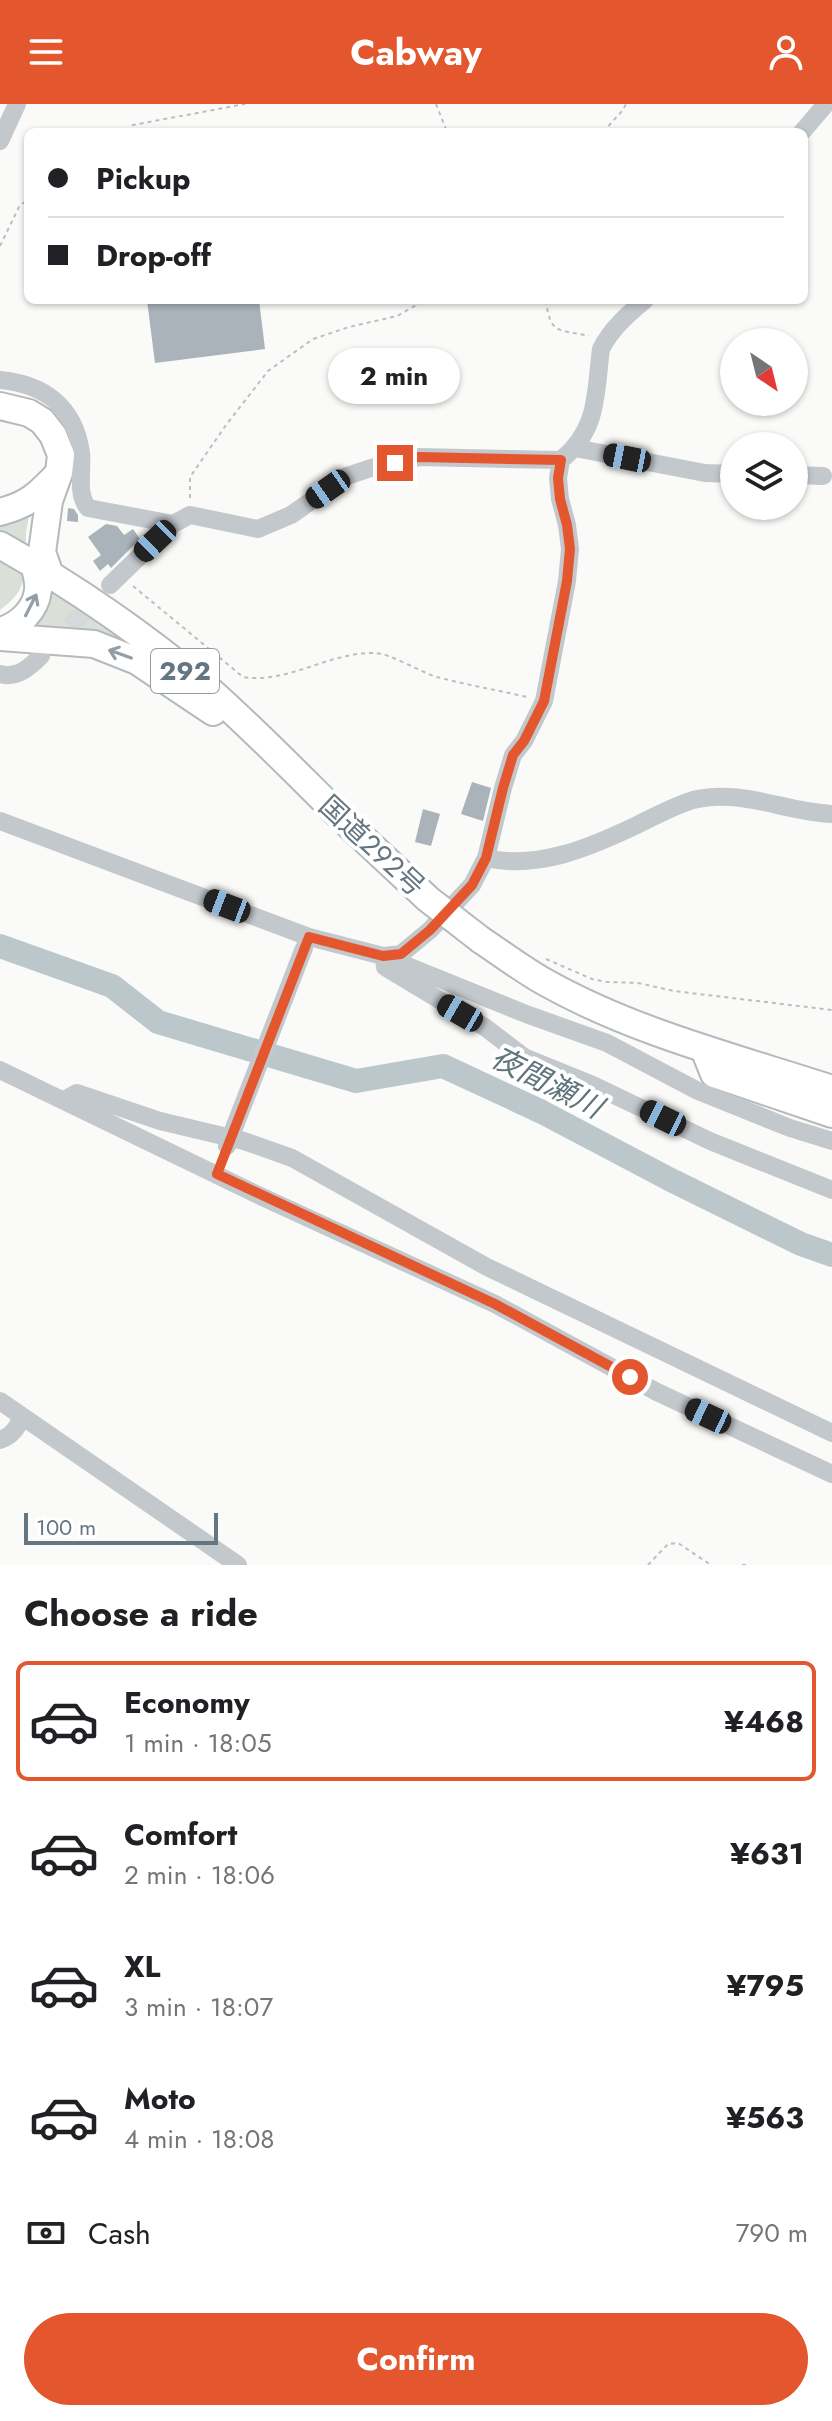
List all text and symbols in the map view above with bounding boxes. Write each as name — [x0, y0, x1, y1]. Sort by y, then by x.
text: Cabway — [350, 26, 482, 78]
icon: menu — [24, 30, 68, 74]
icon: person — [764, 30, 808, 74]
text: Pickup — [96, 157, 191, 200]
text: Drop-off — [96, 234, 211, 277]
north arrow — [720, 328, 808, 416]
map controls — [720, 328, 808, 520]
callout: 2 min — [329, 347, 461, 403]
text: 2 min — [360, 357, 428, 395]
button: layers — [720, 432, 808, 520]
car — [601, 442, 653, 474]
route end — [377, 445, 413, 481]
car — [301, 465, 355, 513]
car — [129, 516, 181, 566]
one-way arrow — [24, 593, 40, 617]
one-way arrow — [108, 646, 132, 660]
road number: 292 — [151, 649, 219, 693]
street label: 国道292号 — [310, 786, 434, 906]
car — [200, 886, 254, 926]
car — [433, 991, 487, 1035]
water label: 夜間瀬川 — [484, 1036, 613, 1130]
car — [636, 1097, 690, 1139]
route start — [612, 1359, 648, 1395]
car — [681, 1395, 735, 1437]
scale bar — [24, 1509, 218, 1545]
text: 100 m — [36, 1511, 96, 1543]
text: Choose a ride — [24, 1587, 258, 1639]
text: Economy — [124, 1681, 250, 1724]
icon: car — [28, 1685, 100, 1757]
text: ¥468 — [724, 1700, 804, 1743]
text: 1 min · 18:05 — [124, 1724, 272, 1762]
text: Comfort — [124, 1813, 237, 1856]
icon: car — [28, 1817, 100, 1889]
text: ¥631 — [730, 1832, 804, 1875]
text: 2 min · 18:06 — [124, 1856, 275, 1894]
text: XL — [124, 1945, 160, 1988]
icon: car — [28, 1949, 100, 2021]
text: ¥795 — [726, 1964, 804, 2007]
text: 3 min · 18:07 — [124, 1988, 273, 2026]
text: Moto — [124, 2077, 196, 2120]
icon: car — [28, 2081, 100, 2153]
text: ¥563 — [726, 2096, 804, 2139]
text: 4 min · 18:08 — [124, 2120, 275, 2158]
icon: cash — [24, 2211, 68, 2255]
text: Cash — [88, 2212, 151, 2255]
text: 790 m — [736, 2214, 808, 2252]
button: Confirm — [24, 2313, 808, 2405]

